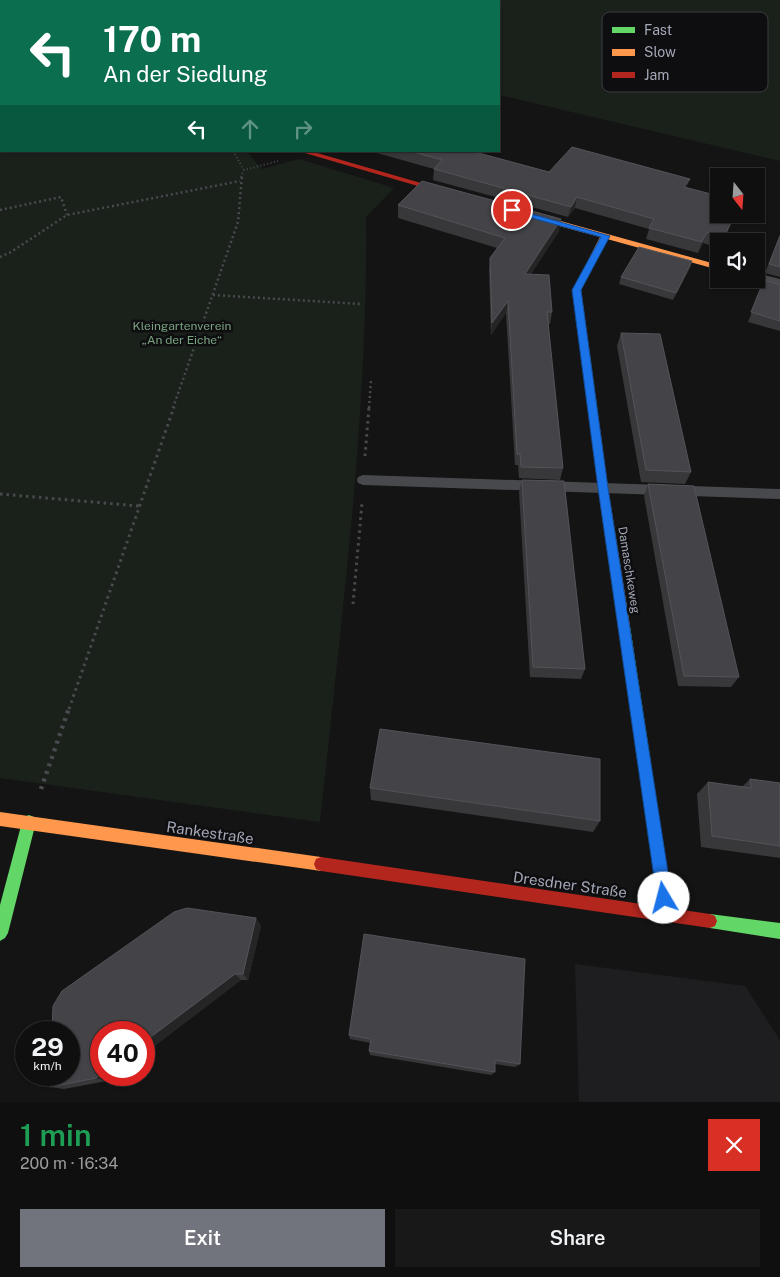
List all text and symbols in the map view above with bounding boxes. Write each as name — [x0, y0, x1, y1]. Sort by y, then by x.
legend — [602, 12, 768, 92]
text: 170 m — [103, 19, 201, 60]
icon: left — [20, 20, 85, 85]
text: Fast — [644, 22, 672, 38]
text: Slow — [644, 44, 676, 60]
text: An der Siedlung — [103, 61, 267, 87]
text: Jam — [644, 67, 669, 83]
icon: left — [183, 115, 211, 143]
icon: ahead — [236, 115, 264, 143]
icon: right — [289, 115, 317, 143]
north arrow — [710, 168, 765, 222]
map controls — [710, 168, 765, 288]
pin — [491, 189, 533, 231]
icon: arrive — [498, 196, 526, 224]
button: sound — [710, 233, 765, 288]
park label: Kleingartenverein „An der Eiche“ — [133, 319, 232, 347]
street label: Damaschkeweg — [615, 525, 643, 615]
street label: Rankestraße — [165, 818, 255, 847]
street label: Dresdner Straße — [512, 868, 628, 901]
position arrow — [637, 871, 689, 923]
speed limit sign: 40 — [90, 1021, 155, 1086]
text: 29 — [31, 1032, 64, 1062]
text: km/h — [33, 1059, 62, 1073]
text: 1 min — [20, 1117, 91, 1153]
button: close — [708, 1119, 760, 1171]
text: 200 m · 16:34 — [20, 1154, 118, 1173]
button: Exit — [20, 1209, 385, 1267]
button: Share — [395, 1209, 760, 1267]

